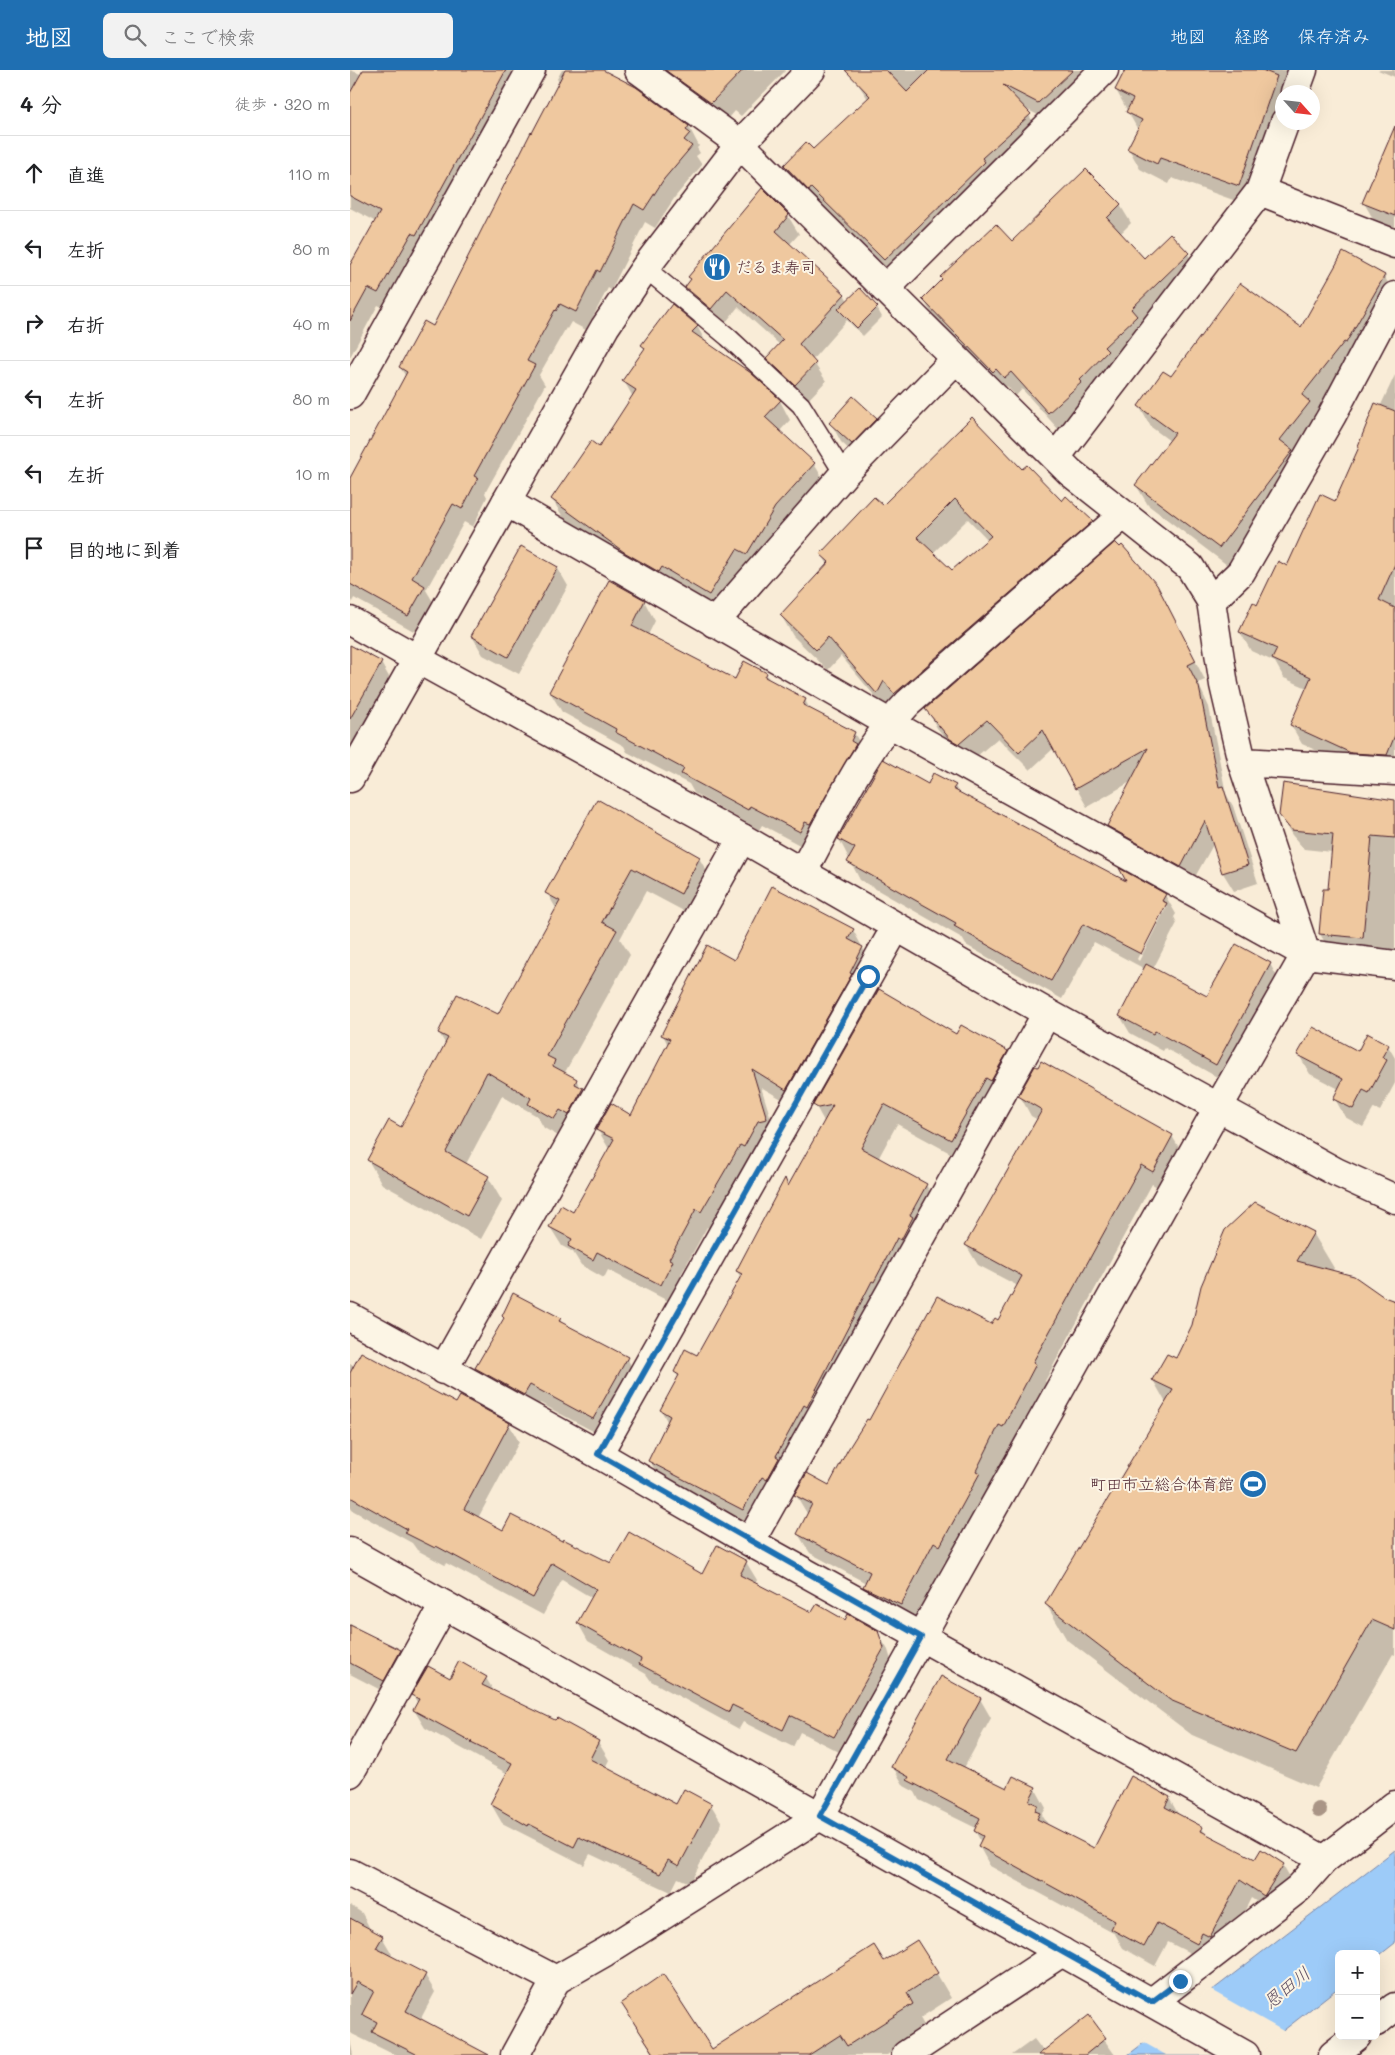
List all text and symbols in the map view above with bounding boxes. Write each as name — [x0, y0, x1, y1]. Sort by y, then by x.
search box — [103, 13, 453, 58]
text: 地図 — [25, 21, 73, 52]
icon: search — [121, 21, 149, 49]
text: ここで検索 — [161, 24, 256, 49]
text: 地図 — [1170, 24, 1206, 48]
text: 経路 — [1234, 24, 1270, 48]
text: 保存済み — [1298, 24, 1370, 48]
north arrow — [1275, 85, 1320, 130]
text: 4 分 — [20, 90, 62, 117]
text: 徒歩 · 320 m — [235, 93, 330, 114]
icon: ahead — [20, 159, 48, 187]
text: 直進 — [67, 162, 105, 187]
text: 110 m — [288, 163, 330, 184]
icon: left — [20, 234, 48, 262]
text: 左折 — [67, 237, 105, 262]
text: 80 m — [293, 238, 330, 259]
restaurant icon: だるま寿司 — [702, 252, 732, 282]
place label: だるま寿司 — [736, 256, 816, 277]
icon: right — [20, 309, 48, 337]
text: 右折 — [67, 312, 105, 337]
text: 40 m — [293, 313, 330, 334]
icon: left — [20, 384, 48, 412]
text: 左折 — [67, 387, 105, 412]
text: 80 m — [293, 388, 330, 409]
icon: left — [20, 459, 48, 487]
text: 左折 — [67, 462, 105, 487]
text: 10 m — [295, 463, 330, 484]
icon: arrive — [20, 534, 48, 562]
text: 目的地に到着 — [67, 537, 181, 562]
route start — [857, 965, 880, 988]
sports icon: 町田市立総合体育館 — [1238, 1469, 1268, 1499]
place label: 町田市立総合体育館 — [1090, 1473, 1234, 1494]
map controls — [1335, 1950, 1380, 2040]
button: + — [1335, 1950, 1380, 1995]
water label: 恩田川 — [1258, 1961, 1315, 2014]
route end — [1169, 1970, 1192, 1993]
button: − — [1335, 1995, 1380, 2040]

